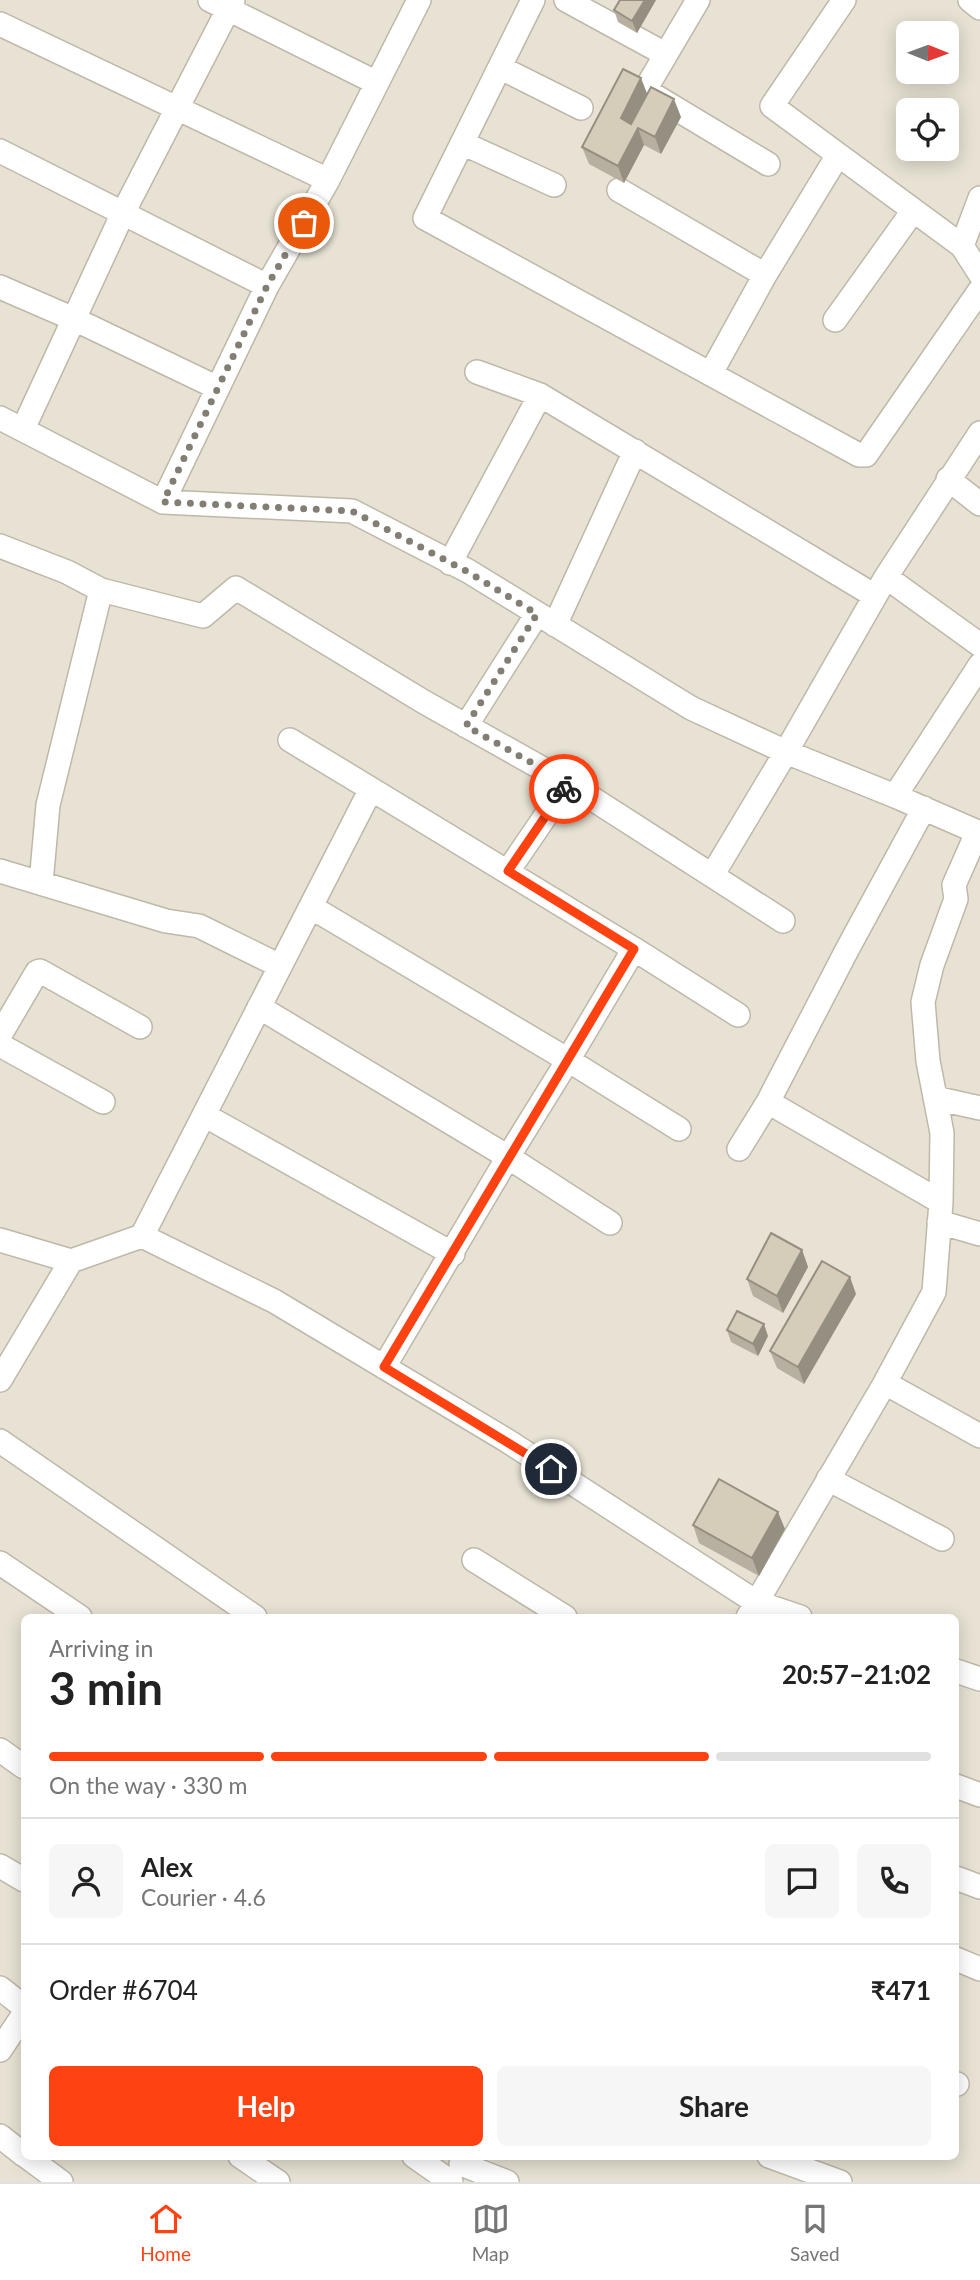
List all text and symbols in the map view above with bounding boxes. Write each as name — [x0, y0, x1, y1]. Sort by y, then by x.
north arrow — [896, 21, 959, 84]
map controls — [896, 21, 959, 161]
button: locate — [896, 98, 959, 161]
pin — [274, 193, 334, 253]
icon: bag — [285, 204, 323, 242]
courier — [529, 754, 599, 824]
icon: bike — [545, 770, 583, 808]
pin — [521, 1439, 581, 1499]
icon: home — [532, 1450, 570, 1488]
text: Arriving in — [49, 1634, 153, 1662]
text: 20:57–21:02 — [782, 1658, 931, 1690]
text: 3 min — [49, 1660, 163, 1715]
text: On the way · 330 m — [49, 1771, 248, 1799]
button: person — [49, 1844, 123, 1918]
button: chat — [765, 1844, 839, 1918]
button: phone — [857, 1844, 931, 1918]
text: Alex — [141, 1851, 193, 1883]
text: Courier · 4.6 — [141, 1883, 266, 1911]
text: Order #6704 — [49, 1974, 198, 2006]
text: ₹471 — [871, 1974, 931, 2006]
button: Help — [49, 2066, 483, 2146]
button: Share — [497, 2066, 931, 2146]
tab: Home — [140, 2200, 191, 2265]
tab: Map — [472, 2200, 510, 2265]
tab: Saved — [790, 2200, 840, 2265]

